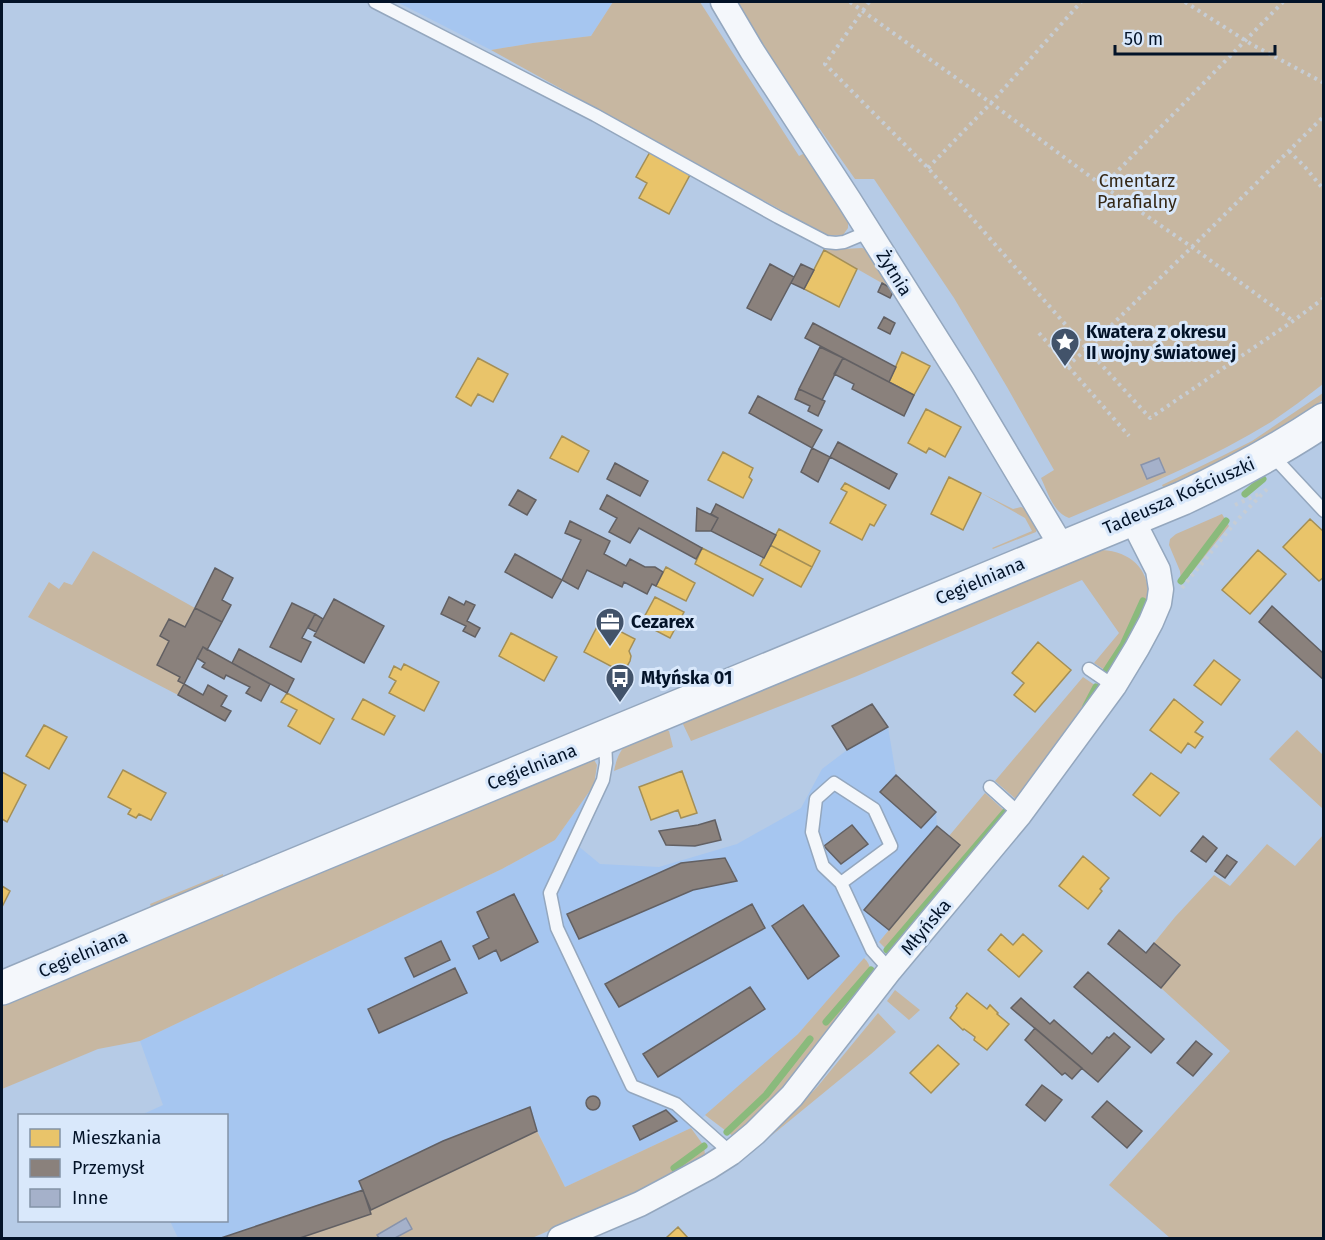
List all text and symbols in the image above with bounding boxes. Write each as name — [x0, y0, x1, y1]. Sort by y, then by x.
scale bar — [1115, 18, 1276, 56]
text: 50 m — [1124, 28, 1163, 50]
park label: Cmentarz Parafialny — [1097, 170, 1177, 213]
street label: Żytnia — [871, 246, 917, 300]
place label: Kwatera z okresu II wojny światowej — [1086, 321, 1236, 364]
place icon: Kwatera z okresu II wojny światowej — [1049, 326, 1081, 368]
street label: Tadeusza Kościuszki — [1100, 453, 1258, 539]
street label: Cegielniana — [932, 552, 1028, 610]
office icon: Cezarex — [594, 606, 626, 648]
place label: Cezarex — [631, 611, 695, 633]
bus stop icon: Młyńska 01 — [604, 662, 636, 704]
place label: Młyńska 01 — [641, 667, 732, 689]
street label: Cegielniana — [484, 739, 580, 795]
street label: Młyńska — [896, 895, 956, 959]
street label: Cegielniana — [35, 925, 131, 983]
legend — [18, 1114, 228, 1222]
text: Mieszkania — [72, 1127, 161, 1149]
text: Przemysł — [72, 1157, 145, 1179]
text: Inne — [72, 1187, 108, 1209]

